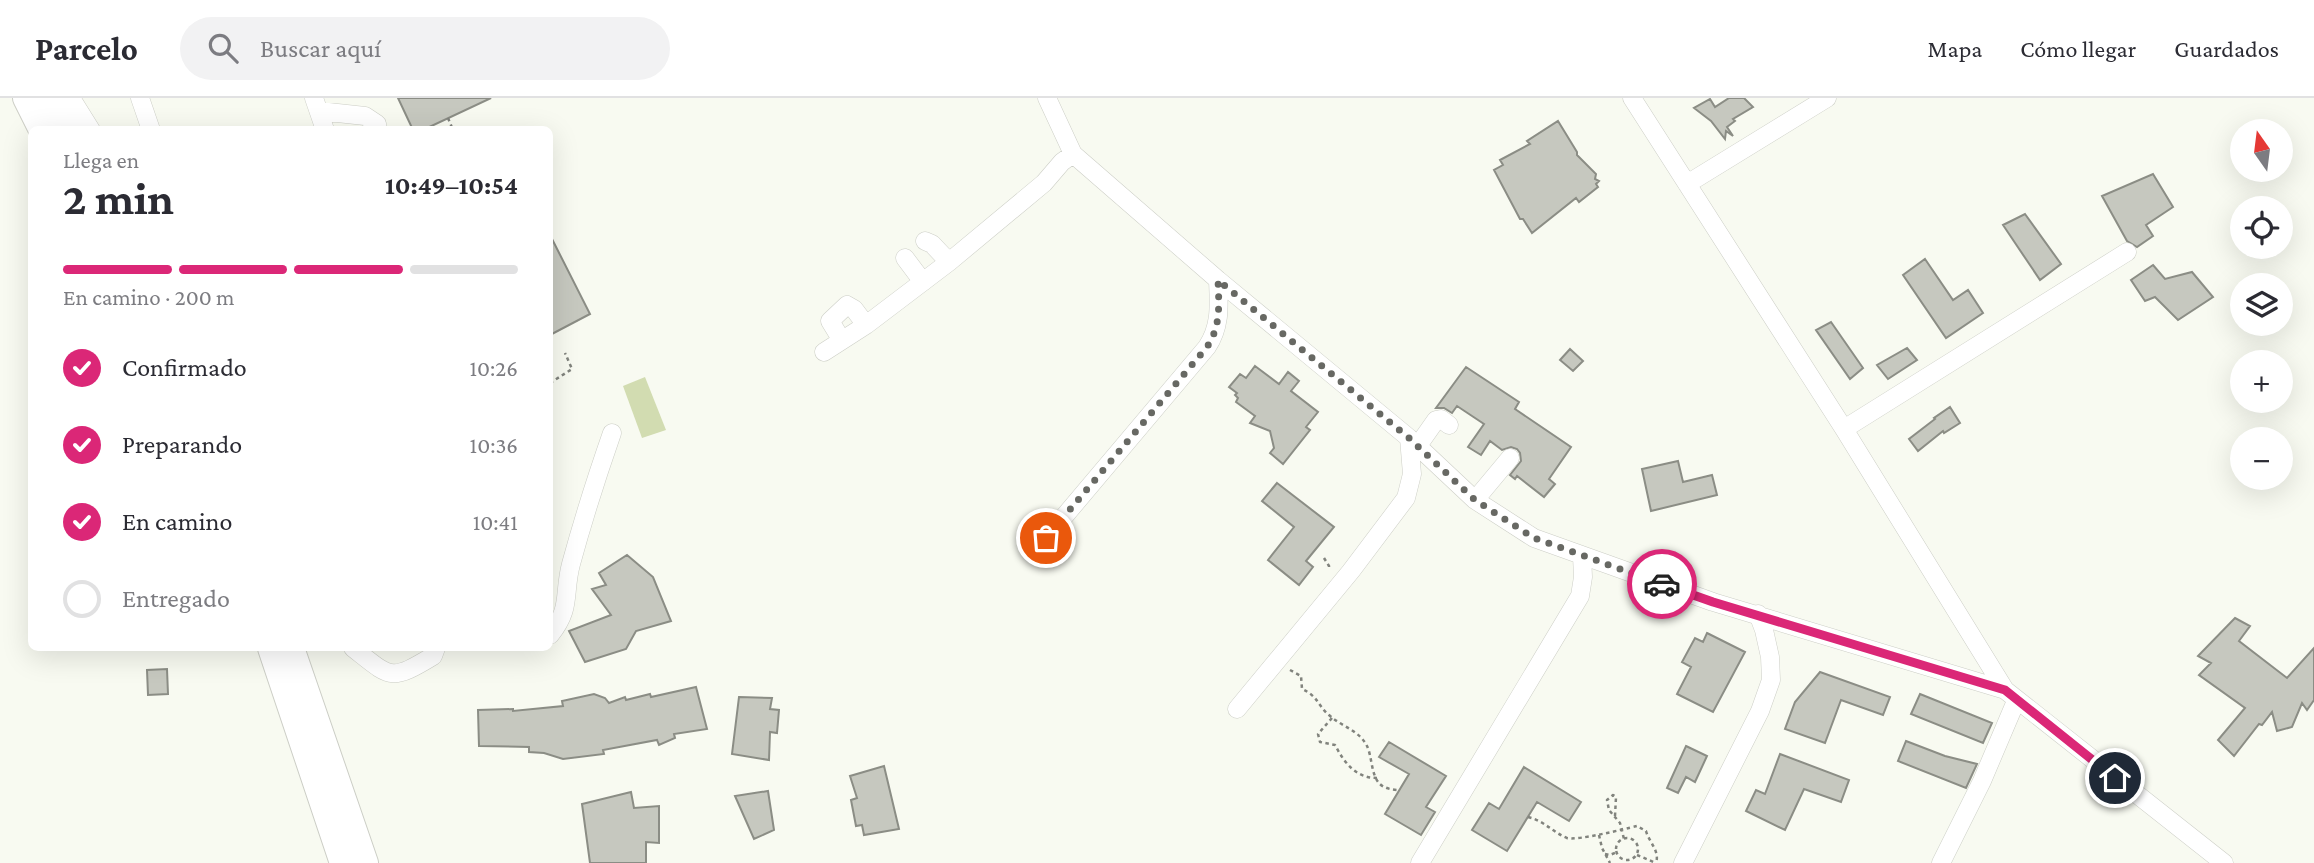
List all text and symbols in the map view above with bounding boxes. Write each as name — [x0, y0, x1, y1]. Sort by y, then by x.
search box — [180, 17, 670, 80]
icon: search — [204, 29, 242, 67]
text: Parcelo — [35, 30, 138, 67]
text: Buscar aquí — [260, 34, 381, 63]
text: Mapa — [1928, 35, 1982, 62]
text: Cómo llegar — [2020, 35, 2136, 62]
text: Guardados — [2174, 35, 2279, 62]
north arrow — [2230, 119, 2292, 182]
map controls — [2230, 119, 2293, 490]
text: Llega en — [63, 147, 139, 173]
text: 10:49–10:54 — [385, 171, 518, 200]
text: 2 min — [63, 173, 174, 224]
button: locate — [2230, 196, 2293, 259]
button: layers — [2230, 273, 2293, 336]
text: En camino · 200 m — [63, 284, 235, 310]
icon: check — [63, 349, 101, 387]
button: + — [2230, 350, 2293, 413]
text: Confirmado — [122, 353, 247, 382]
text: 10:26 — [469, 355, 518, 381]
icon: check — [63, 426, 101, 464]
button: − — [2230, 427, 2293, 490]
text: Preparando — [122, 430, 242, 459]
text: 10:36 — [470, 432, 518, 458]
icon: check — [63, 503, 101, 541]
text: En camino — [122, 507, 232, 536]
pin — [1016, 508, 1076, 568]
text: 10:41 — [473, 509, 518, 535]
icon: bag — [1027, 519, 1065, 557]
courier — [1627, 549, 1697, 619]
icon: car — [1643, 565, 1681, 603]
text: Entregado — [122, 584, 230, 613]
pin — [2085, 748, 2145, 808]
icon: home — [2096, 759, 2134, 797]

